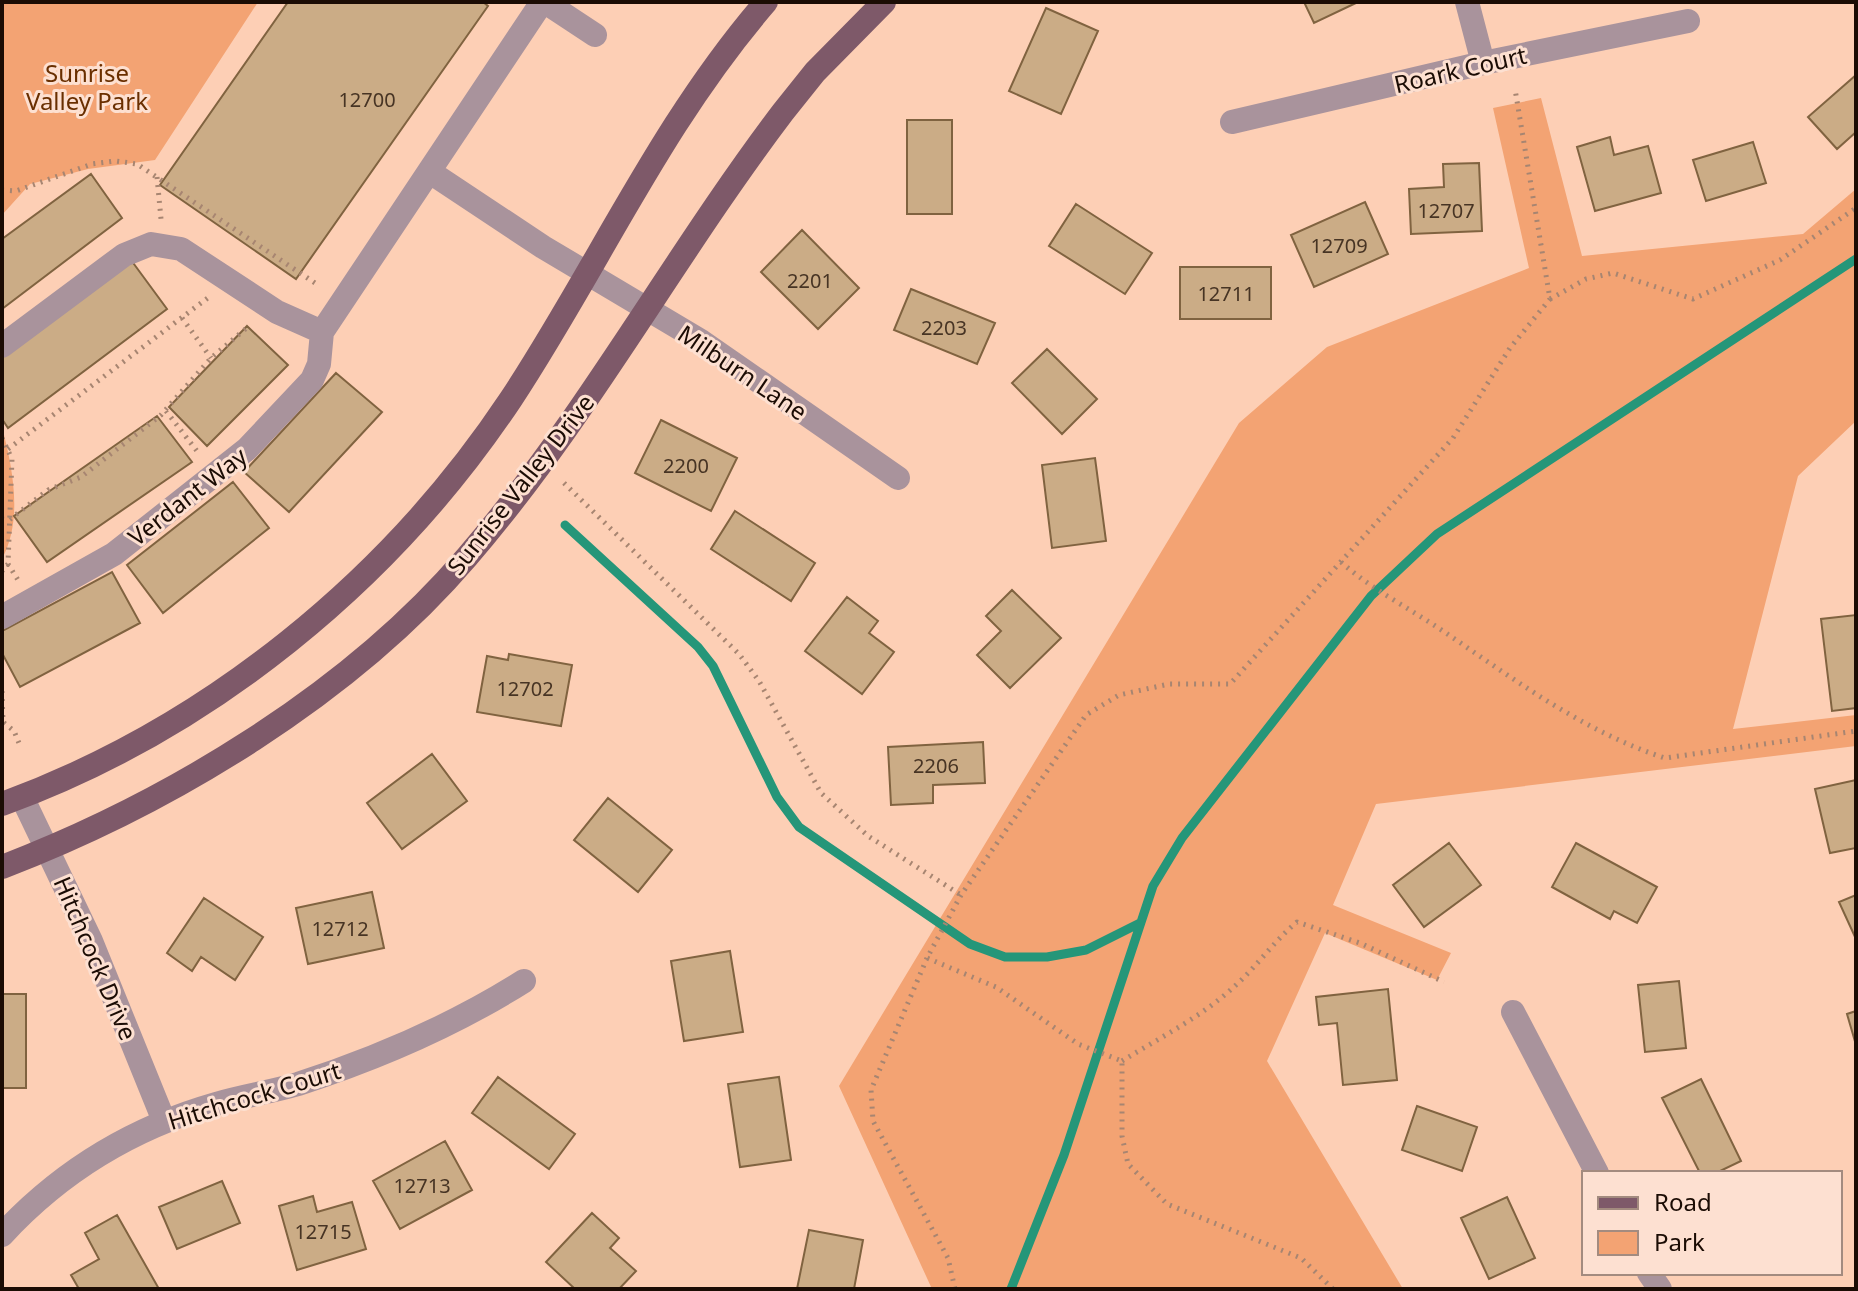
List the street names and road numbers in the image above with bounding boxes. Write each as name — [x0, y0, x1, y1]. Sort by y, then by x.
street label: Roark Court — [1391, 38, 1530, 100]
street label: Milburn Lane — [672, 317, 814, 427]
street label: Sunrise Valley Drive — [439, 387, 601, 581]
street label: Verdant Way — [121, 439, 254, 553]
street label: Hitchcock Drive — [47, 871, 145, 1045]
street label: Hitchcock Court — [164, 1053, 345, 1137]

